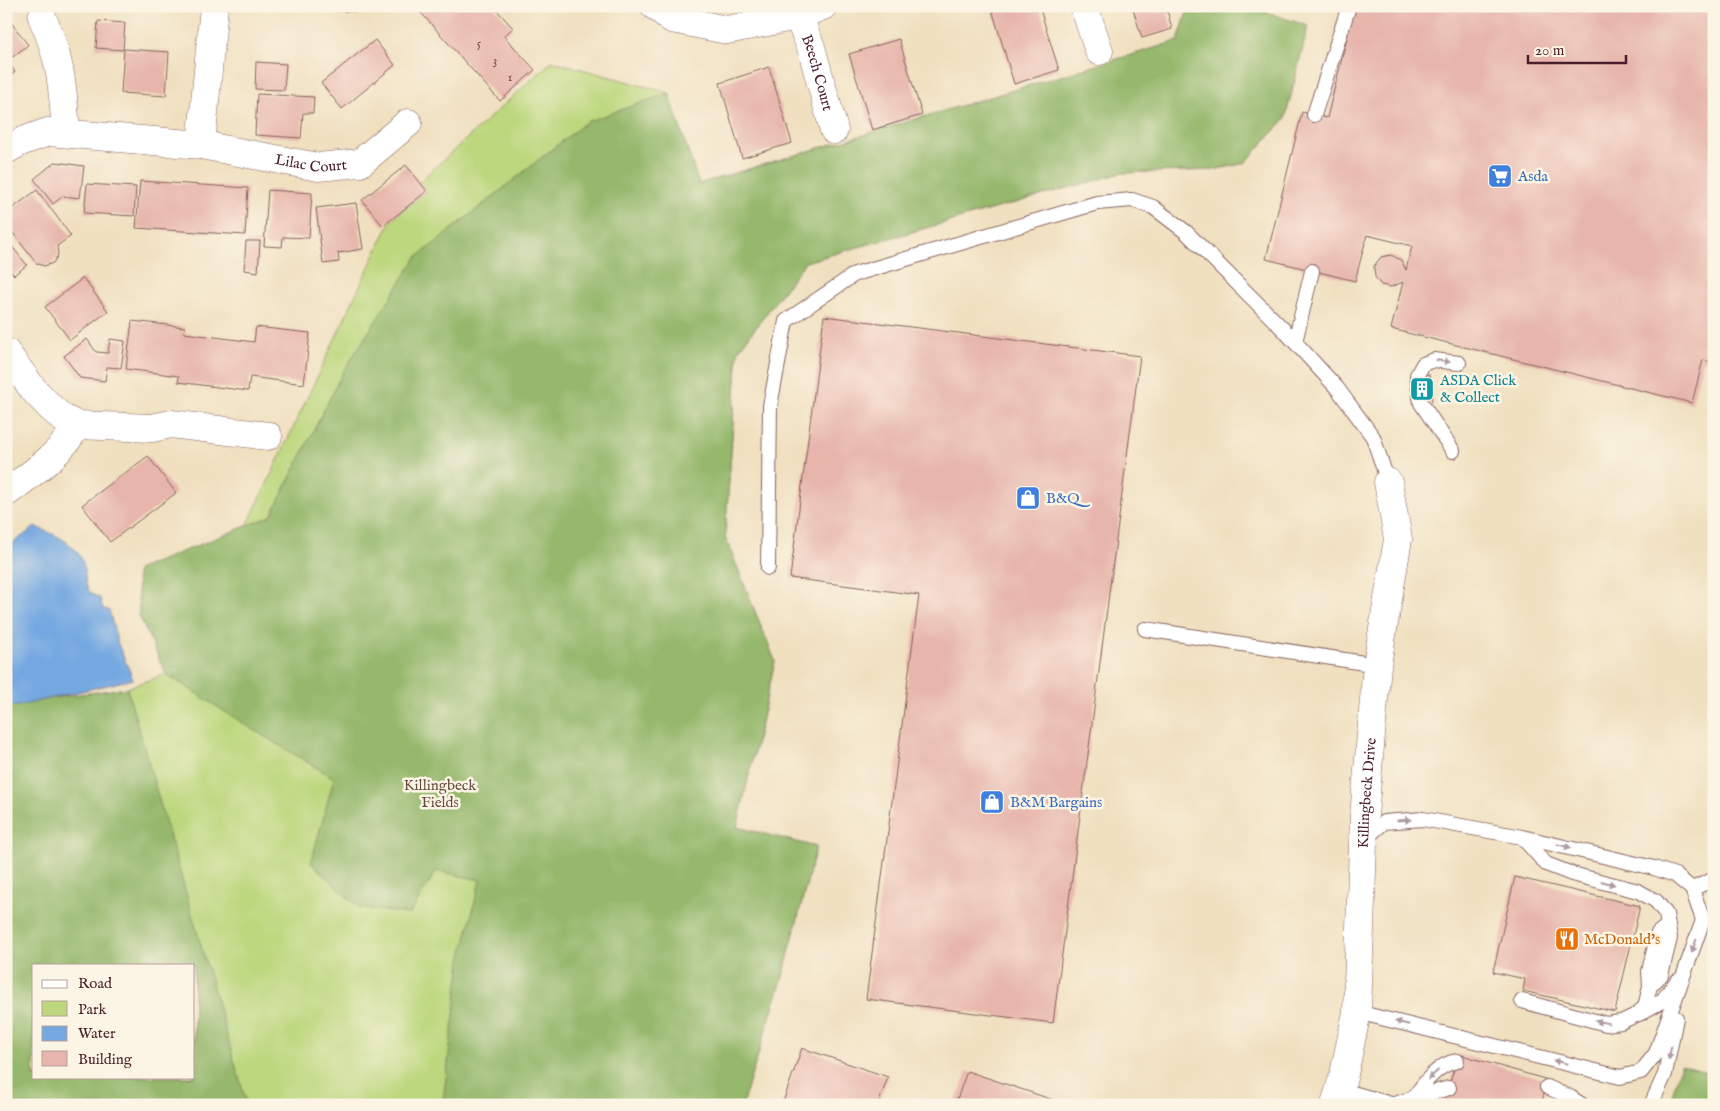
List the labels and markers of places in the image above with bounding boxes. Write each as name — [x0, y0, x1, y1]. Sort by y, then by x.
supermarket icon: Asda — [1487, 163, 1513, 189]
place label: Asda — [1517, 167, 1548, 186]
place label: ASDA Click & Collect — [1439, 371, 1517, 407]
building icon: ASDA Click & Collect — [1409, 376, 1435, 402]
shop icon: B&Q — [1015, 485, 1041, 511]
place label: B&Q — [1046, 489, 1090, 508]
shop icon: B&M Bargains — [979, 789, 1005, 815]
place label: B&M Bargains — [1010, 793, 1102, 812]
restaurant icon: McDonald's — [1554, 926, 1580, 952]
place label: McDonald's — [1584, 930, 1660, 949]

